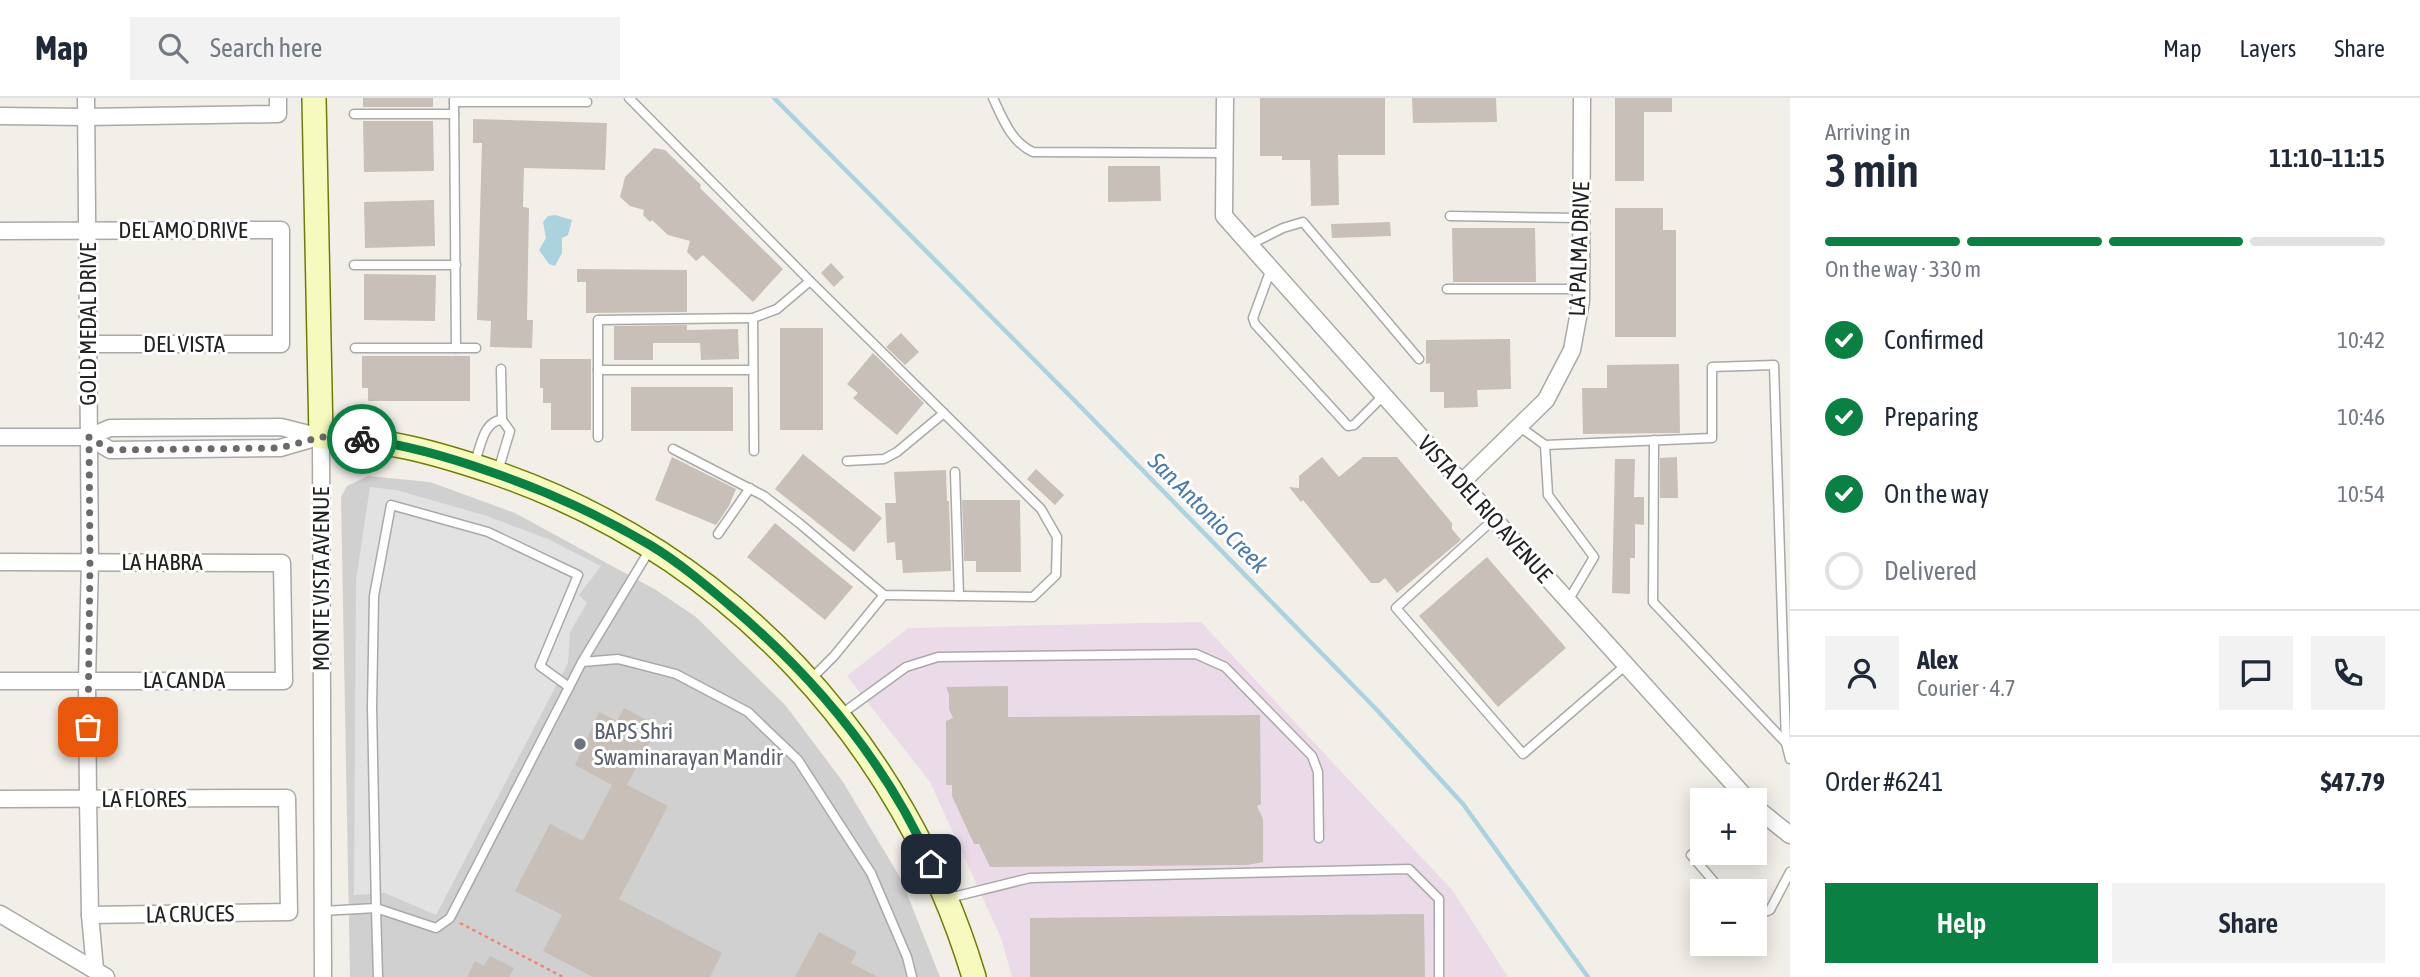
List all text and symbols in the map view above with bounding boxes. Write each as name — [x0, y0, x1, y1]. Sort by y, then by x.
search box — [130, 17, 620, 80]
text: Map — [35, 29, 88, 67]
icon: search — [154, 29, 192, 67]
text: Search here — [210, 33, 322, 63]
text: Map — [2163, 35, 2202, 62]
text: Layers — [2240, 35, 2296, 62]
text: Share — [2334, 35, 2385, 62]
text: Arriving in — [1825, 119, 1911, 145]
text: 11:10–11:15 — [2269, 143, 2385, 173]
text: 3 min — [1825, 144, 1919, 197]
street label: LA PALMA DRIVE — [1564, 181, 1594, 317]
street label: DEL AMO DRIVE — [118, 217, 248, 243]
street label: GOLD MEDAL DRIVE — [75, 242, 101, 406]
text: On the way · 330 m — [1825, 256, 1981, 282]
icon: check — [1825, 321, 1863, 359]
text: Confirmed — [1884, 325, 1984, 355]
text: 10:42 — [2337, 327, 2385, 353]
street label: DEL VISTA — [143, 331, 226, 357]
icon: check — [1825, 398, 1863, 436]
text: Preparing — [1884, 402, 1978, 432]
courier — [327, 404, 397, 474]
text: 10:46 — [2337, 404, 2385, 430]
icon: bike — [343, 420, 381, 458]
street label: VISTA DEL RIO AVENUE — [1412, 430, 1558, 588]
water label: San Antonio Creek — [1142, 446, 1274, 578]
icon: check — [1825, 475, 1863, 513]
text: On the way — [1884, 479, 1989, 509]
text: 10:54 — [2337, 481, 2385, 507]
street label: MONTE VISTA AVENUE — [308, 486, 334, 671]
street label: LA HABRA — [121, 549, 204, 575]
text: Delivered — [1884, 556, 1977, 586]
button: person — [1825, 636, 1899, 710]
button: chat — [2219, 636, 2293, 710]
button: phone — [2311, 636, 2385, 710]
text: Alex — [1917, 645, 1958, 675]
street label: LA CANDA — [143, 667, 226, 693]
text: Courier · 4.7 — [1917, 675, 2016, 701]
pin — [58, 697, 118, 757]
icon: bag — [69, 708, 107, 746]
place label: BAPS Shri Swaminarayan Mandir — [594, 718, 784, 770]
marker: BAPS Shri Swaminarayan Mandir — [572, 736, 588, 752]
text: Order #6241 — [1825, 767, 1944, 797]
text: $47.79 — [2321, 767, 2385, 797]
street label: LA FLORES — [101, 786, 187, 812]
map controls — [1690, 788, 1767, 956]
button: + — [1690, 788, 1767, 865]
pin — [901, 834, 961, 894]
icon: home — [912, 845, 950, 883]
button: − — [1690, 879, 1767, 956]
button: Help — [1825, 883, 2098, 963]
button: Share — [2112, 883, 2385, 963]
street label: LA CRUCES — [145, 900, 235, 928]

